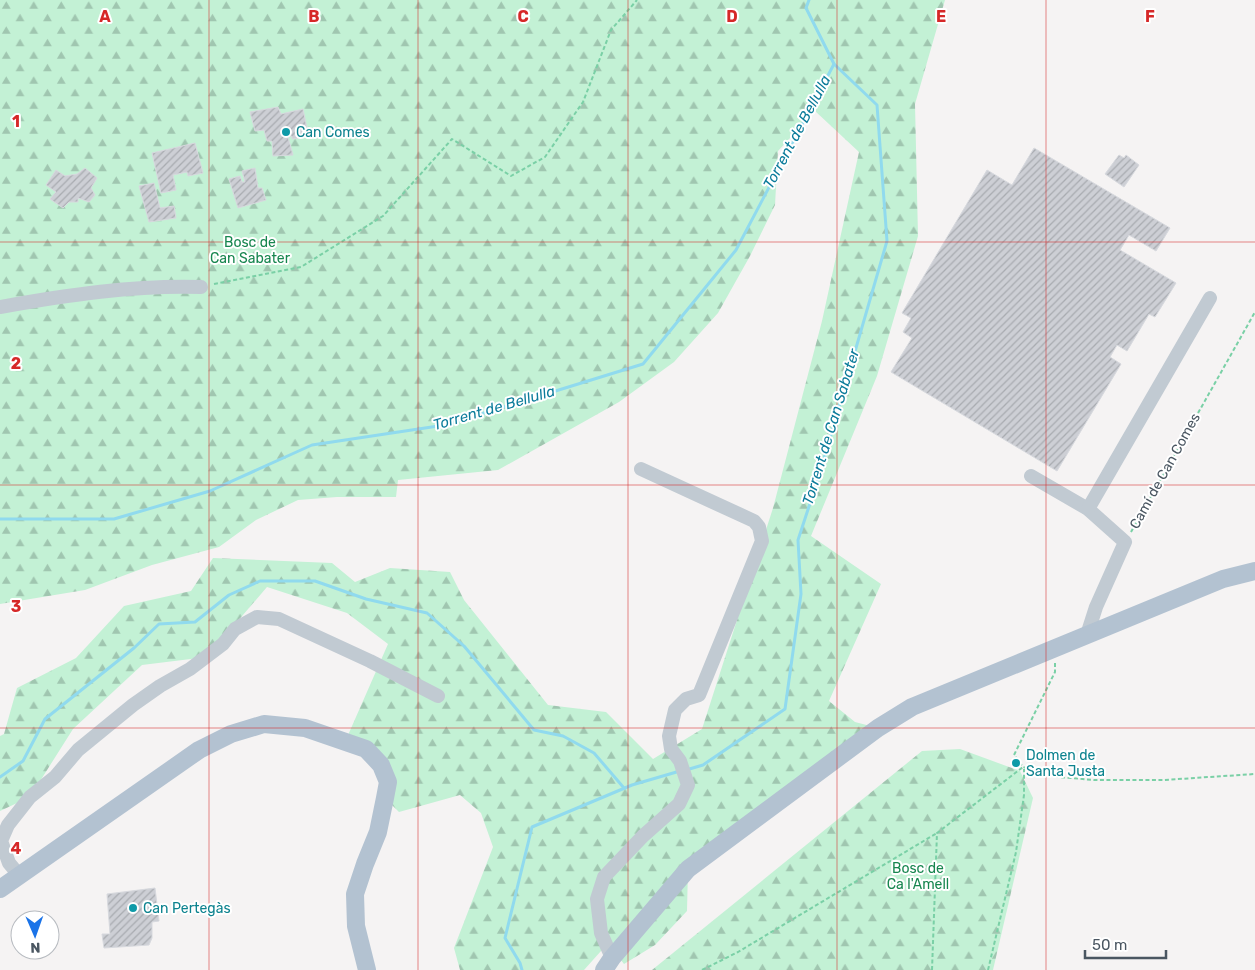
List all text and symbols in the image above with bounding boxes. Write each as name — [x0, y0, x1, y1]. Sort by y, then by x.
text: A — [99, 7, 111, 26]
text: B — [308, 7, 320, 26]
text: C — [517, 7, 529, 26]
text: D — [726, 7, 738, 26]
text: E — [936, 7, 946, 26]
text: F — [1145, 7, 1155, 26]
water label: Torrent de Bellulla — [759, 72, 835, 192]
text: 1 — [12, 112, 20, 131]
place label: Can Comes — [296, 124, 370, 141]
marker: Can Comes — [280, 126, 292, 138]
park label: Bosc de Can Sabater — [210, 234, 291, 267]
water label: Torrent de Can Sabater — [799, 346, 864, 507]
text: 2 — [11, 354, 21, 373]
water label: Torrent de Bellulla — [431, 382, 557, 434]
street label: Camí de Can Comes — [1126, 410, 1204, 532]
text: 3 — [11, 597, 21, 616]
place label: Dolmen de Santa Justa — [1026, 747, 1105, 780]
marker: Dolmen de Santa Justa — [1010, 757, 1022, 769]
text: 4 — [11, 839, 22, 858]
park label: Bosc de Ca l'Amell — [887, 860, 949, 893]
place label: Can Pertegàs — [143, 900, 231, 917]
marker: Can Pertegàs — [127, 902, 139, 914]
north arrow — [10, 910, 60, 960]
scale bar — [1085, 928, 1166, 960]
text: 50 m — [1092, 936, 1127, 954]
text: N — [30, 939, 41, 956]

